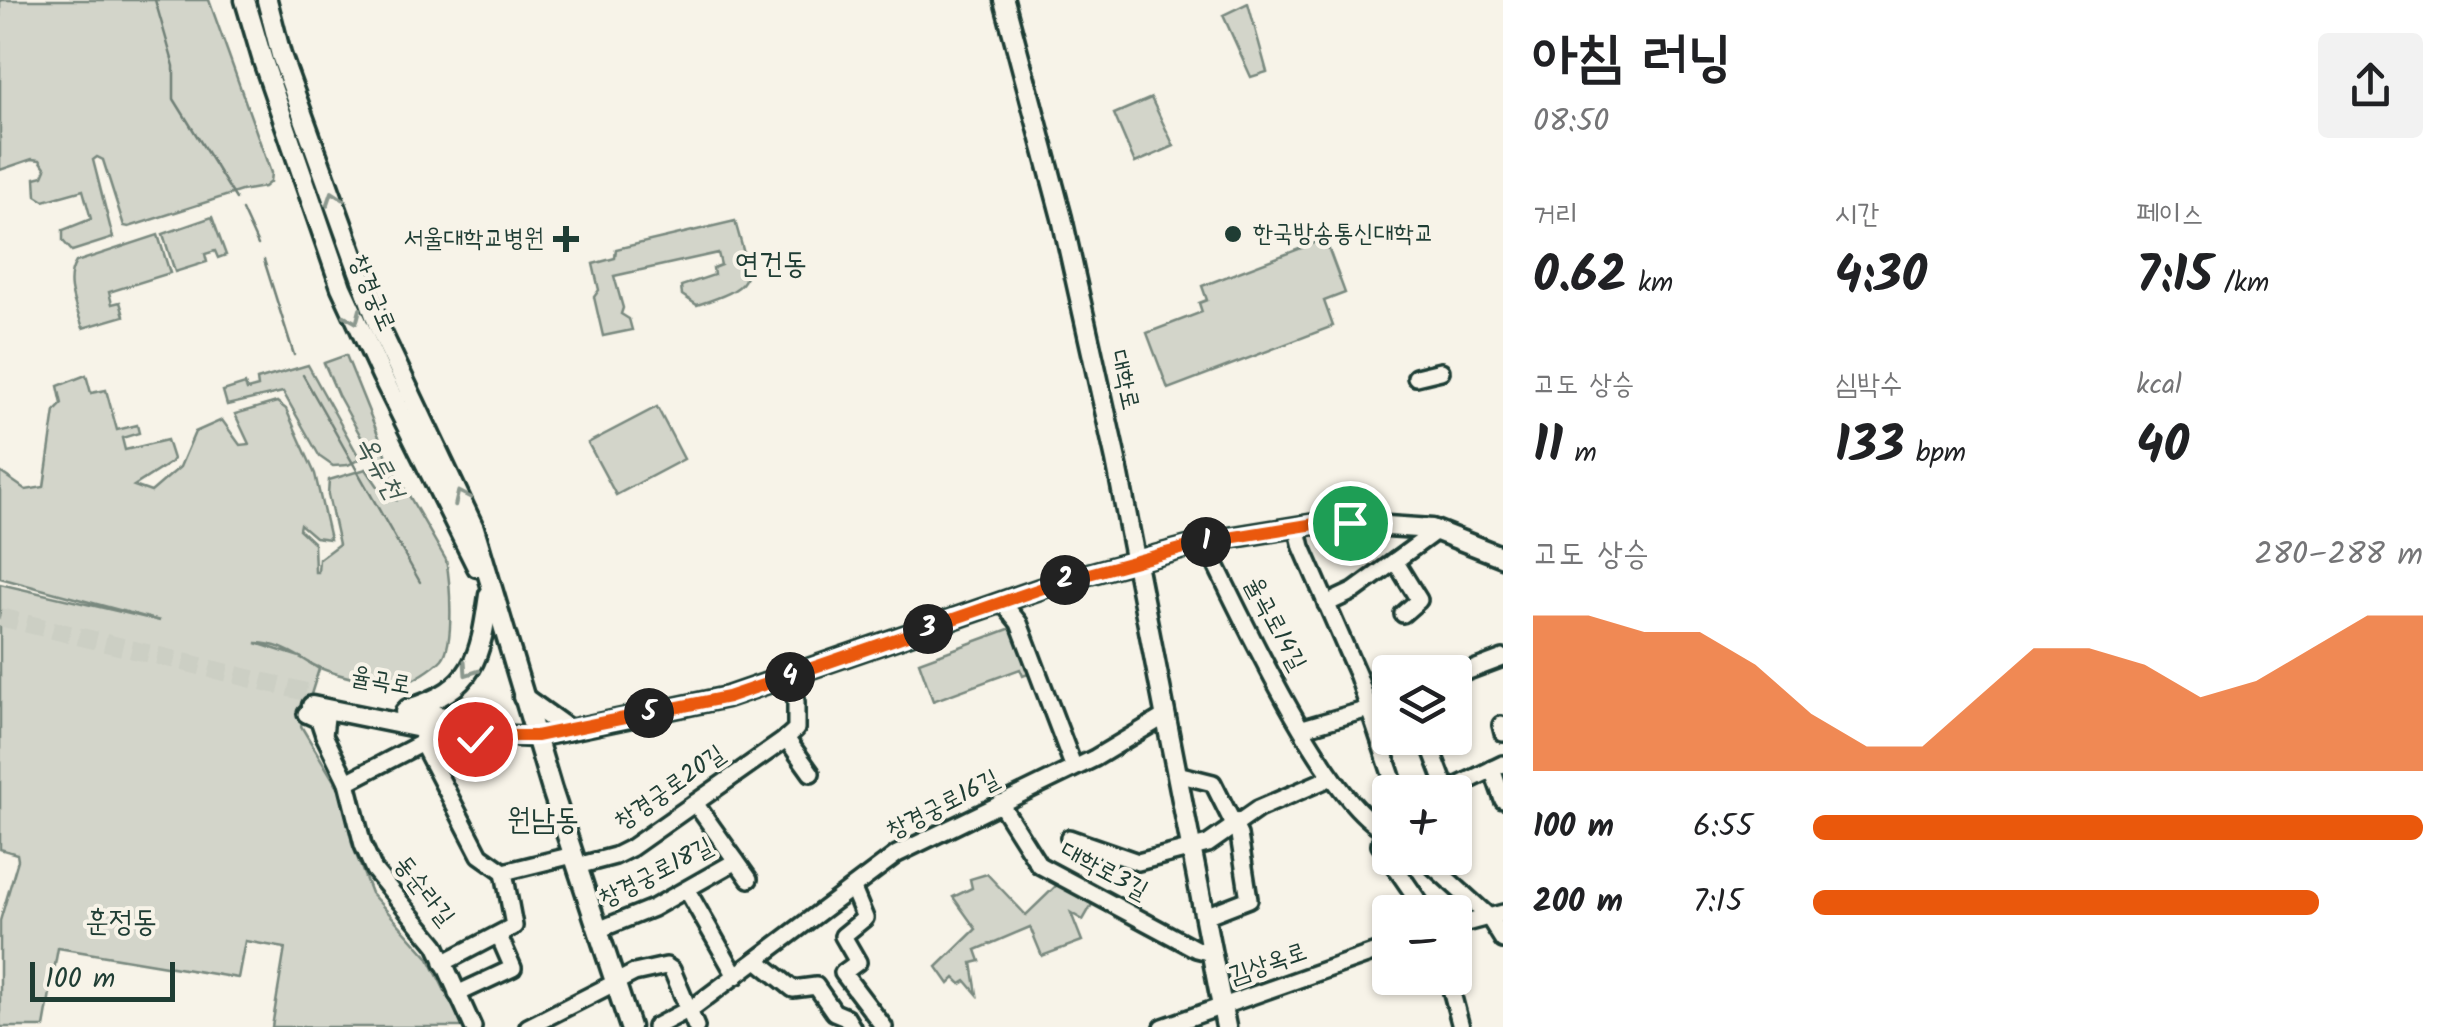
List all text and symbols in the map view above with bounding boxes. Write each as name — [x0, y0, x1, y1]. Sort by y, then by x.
text: 아침 러닝 — [1533, 16, 1731, 103]
button: share — [2318, 33, 2423, 138]
text: 08:50 — [1533, 97, 1609, 148]
one-way arrow — [325, 191, 345, 208]
text: 거리 — [1533, 193, 1578, 238]
text: 시간 — [1835, 193, 1880, 238]
text: 페이스 — [2136, 193, 2204, 238]
place label: 한국방송통신대학교 — [1253, 214, 1434, 254]
place label: 서울대학교병원 — [403, 219, 544, 259]
marker: 한국방송통신대학교 — [1222, 223, 1244, 245]
marker: 서울대학교병원 — [553, 226, 579, 252]
text: 0.62 — [1533, 238, 1627, 318]
text: 4:30 — [1835, 238, 1927, 318]
text: 7:15 — [2136, 238, 2213, 318]
district label: 연건동 — [735, 241, 807, 289]
street label: 창경궁로 — [338, 248, 406, 338]
text: km — [1627, 261, 1673, 306]
text: /km — [2213, 261, 2269, 306]
one-way arrow — [342, 307, 362, 325]
street label: 대학로 — [1098, 346, 1150, 414]
text: 고도 상승 — [1533, 363, 1634, 408]
text: 심박수 — [1835, 363, 1902, 408]
text: kcal — [2136, 363, 2182, 408]
text: 11 — [1533, 408, 1563, 488]
text: 133 — [1835, 408, 1904, 488]
text: 40 — [2136, 408, 2189, 488]
water label: 옥류천 — [343, 428, 416, 511]
text: m — [1563, 431, 1597, 476]
text: bpm — [1904, 431, 1966, 476]
pin — [1308, 481, 1393, 566]
one-way arrow — [453, 489, 473, 507]
icon: arrive — [1323, 496, 1378, 551]
pin: 1 — [1181, 517, 1231, 567]
text: 1 — [1202, 519, 1210, 564]
text: 고도 상승 — [1533, 530, 1649, 581]
text: 280–288 m — [2254, 530, 2423, 581]
pin: 2 — [1040, 555, 1090, 605]
text: 2 — [1057, 557, 1073, 602]
street label: 율곡로14길 — [1233, 570, 1317, 678]
pin: 3 — [903, 604, 953, 654]
text: 3 — [920, 606, 936, 651]
pin: 4 — [765, 652, 815, 702]
text: 4 — [782, 654, 798, 699]
map controls — [1372, 655, 1472, 995]
button: layers — [1372, 655, 1472, 755]
street label: 율곡로 — [348, 656, 414, 706]
one-way arrow — [462, 659, 481, 677]
pin: 5 — [624, 688, 674, 738]
text: 5 — [642, 690, 656, 735]
pin — [433, 697, 518, 782]
icon: check — [448, 712, 503, 767]
street label: 창경궁로20길 — [606, 735, 734, 841]
street label: 창경궁로16길 — [879, 759, 1007, 851]
button: + — [1372, 775, 1472, 875]
district label: 원남동 — [507, 797, 579, 845]
text: 100 m — [1533, 802, 1614, 853]
text: 6:55 — [1693, 802, 1753, 853]
street label: 창경궁로18길 — [592, 827, 720, 919]
street label: 대학로3길 — [1053, 831, 1155, 911]
street label: 동순라길 — [383, 847, 465, 935]
text: 200 m — [1533, 877, 1623, 928]
text: 7:15 — [1693, 877, 1743, 928]
button: − — [1372, 895, 1472, 995]
district label: 훈정동 — [85, 899, 157, 947]
street label: 김상옥로 — [1223, 932, 1313, 996]
scale bar — [30, 957, 175, 1002]
text: 100 m — [45, 957, 115, 1002]

